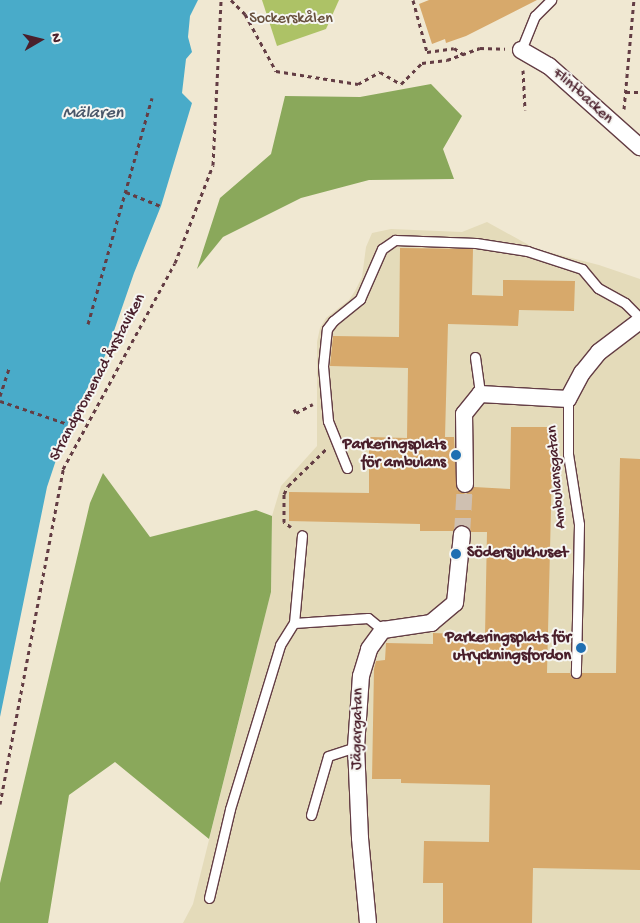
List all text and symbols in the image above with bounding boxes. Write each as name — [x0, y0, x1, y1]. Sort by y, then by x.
park label: Sockerskålen — [249, 10, 333, 30]
north arrow — [15, 15, 65, 65]
text: N — [46, 32, 64, 44]
street label: Flintbacken — [548, 65, 616, 129]
water label: Mälaren — [63, 103, 123, 125]
street label: Strandpromenad Årstaviken — [47, 291, 151, 465]
street label: Ambulansgatan — [544, 425, 572, 529]
place label: Parkeringsplats för ambulans — [343, 436, 446, 474]
marker: Parkeringsplats för ambulans — [450, 449, 462, 461]
place label: Södersjukhuset — [467, 544, 568, 564]
marker: Södersjukhuset — [449, 547, 463, 561]
place label: Parkeringsplats för utryckningsfordon — [445, 629, 571, 667]
marker: Parkeringsplats för utryckningsfordon — [575, 642, 587, 654]
street label: Jägargatan — [349, 688, 369, 770]

